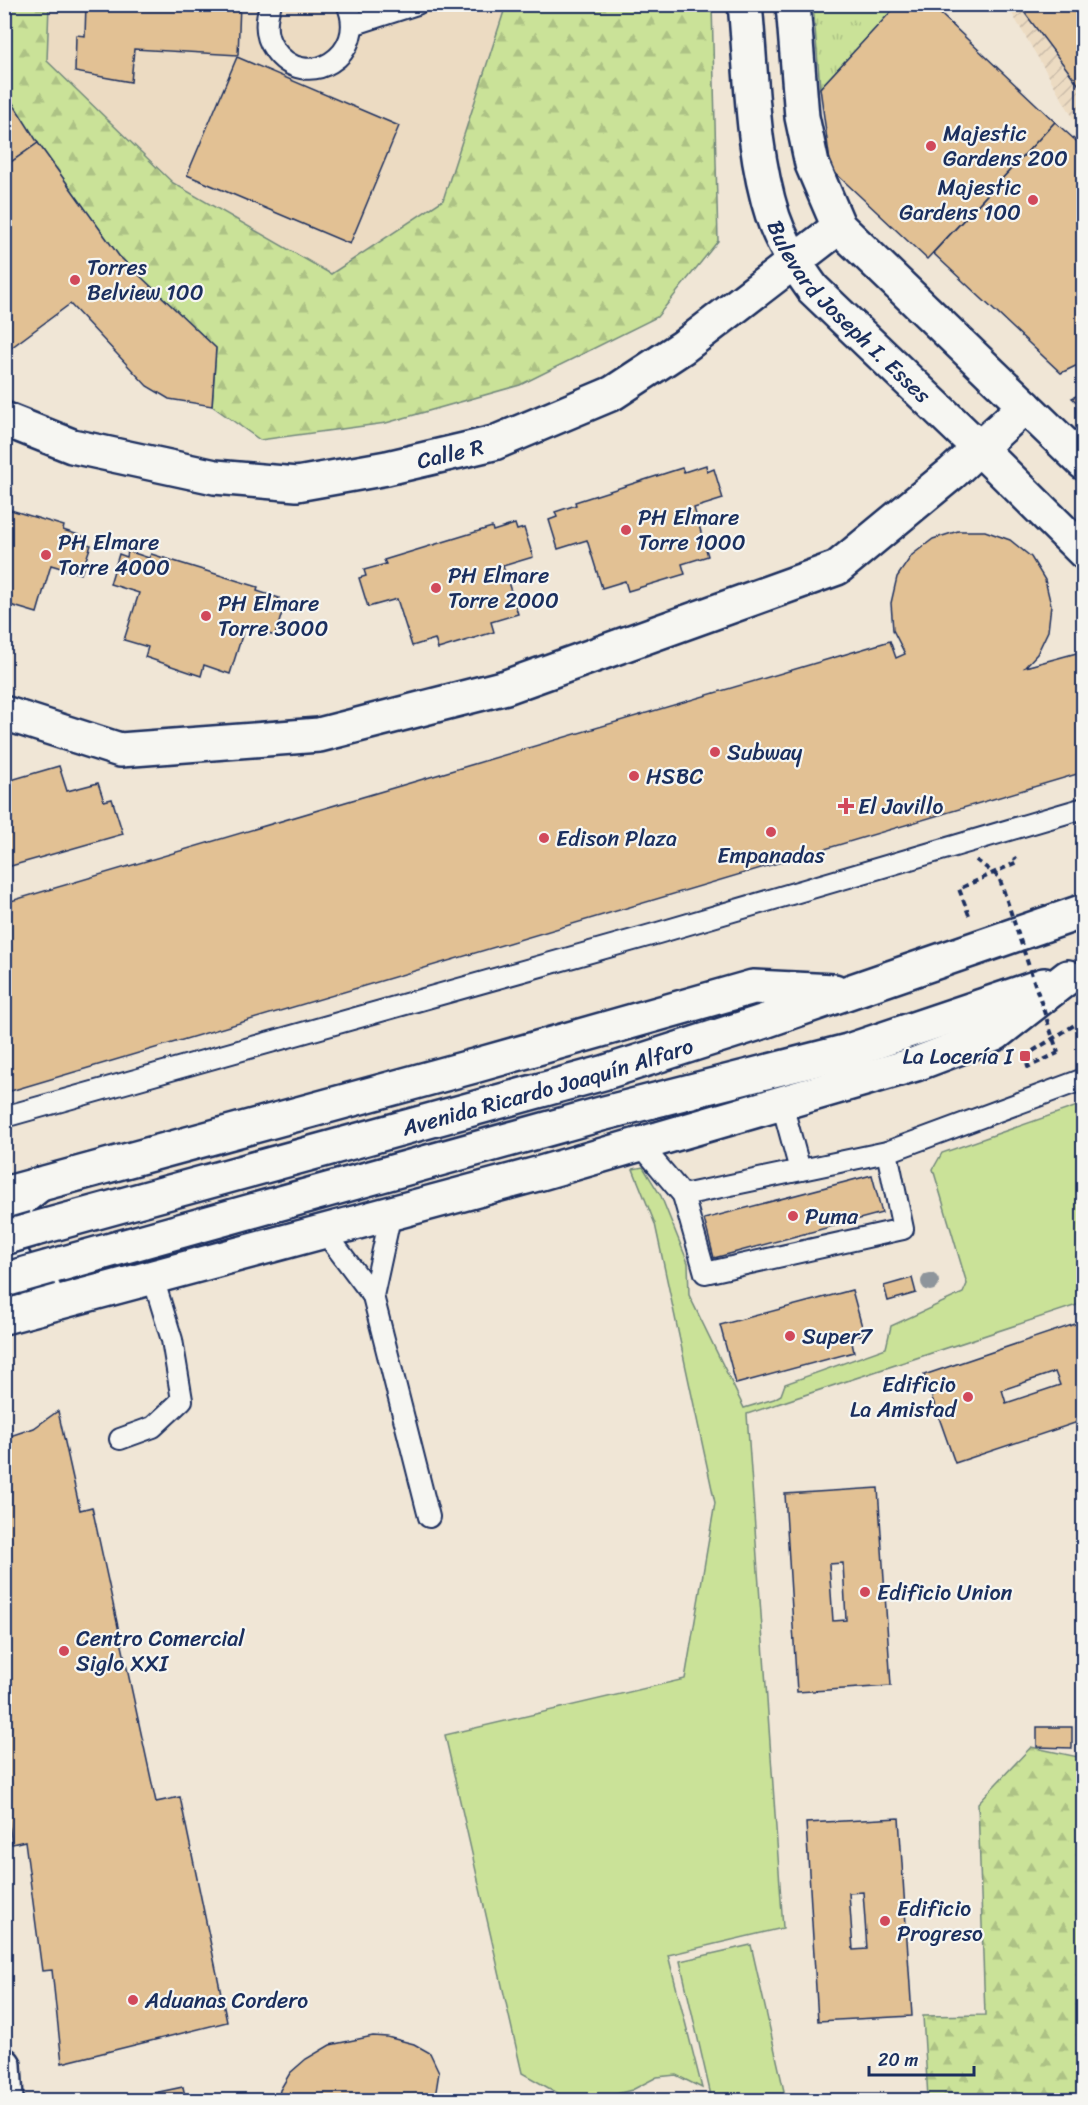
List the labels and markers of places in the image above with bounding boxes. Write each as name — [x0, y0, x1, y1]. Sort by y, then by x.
place label: Majestic Gardens 200 — [943, 114, 1068, 178]
marker: Majestic Gardens 200 — [924, 139, 938, 153]
place label: Majestic Gardens 100 — [899, 168, 1021, 232]
marker: Majestic Gardens 100 — [1026, 193, 1040, 207]
place label: Torres Belview 100 — [87, 248, 204, 312]
marker: Torres Belview 100 — [68, 273, 82, 287]
place label: PH Elmare Torre 1000 — [638, 498, 746, 562]
place label: PH Elmare Torre 4000 — [58, 523, 170, 587]
marker: PH Elmare Torre 1000 — [619, 523, 633, 537]
marker: PH Elmare Torre 4000 — [39, 548, 53, 562]
place label: PH Elmare Torre 2000 — [448, 556, 559, 620]
marker: PH Elmare Torre 2000 — [429, 581, 443, 595]
place label: PH Elmare Torre 3000 — [218, 584, 328, 648]
marker: PH Elmare Torre 3000 — [199, 609, 213, 623]
place label: Subway — [727, 733, 803, 772]
marker: Subway — [708, 745, 722, 759]
place label: HSBC — [646, 757, 703, 796]
marker: HSBC — [627, 769, 641, 783]
place label: El Javillo — [858, 787, 943, 826]
marker: El Javillo — [839, 799, 853, 813]
place label: Edison Plaza — [556, 819, 677, 858]
marker: Empanadas — [764, 825, 778, 839]
marker: Edison Plaza — [537, 831, 551, 845]
place label: Empanadas — [717, 836, 826, 875]
place label: La Locería I — [903, 1037, 1014, 1076]
marker: La Locería I — [1018, 1049, 1032, 1063]
place label: Puma — [805, 1197, 859, 1236]
marker: Puma — [786, 1209, 800, 1223]
place label: Super7 — [802, 1317, 874, 1356]
marker: Super7 — [783, 1329, 797, 1343]
place label: Edificio La Amistad — [850, 1365, 957, 1429]
marker: Edificio La Amistad — [961, 1390, 975, 1404]
place label: Edificio Union — [877, 1573, 1013, 1612]
marker: Edificio Union — [858, 1585, 872, 1599]
place label: Centro Comercial Siglo XXI — [76, 1619, 245, 1683]
marker: Centro Comercial Siglo XXI — [57, 1644, 71, 1658]
place label: Edificio Progreso — [897, 1889, 983, 1953]
marker: Edificio Progreso — [878, 1914, 892, 1928]
place label: Aduanas Cordero — [144, 1981, 308, 2020]
marker: Aduanas Cordero — [126, 1993, 140, 2007]

